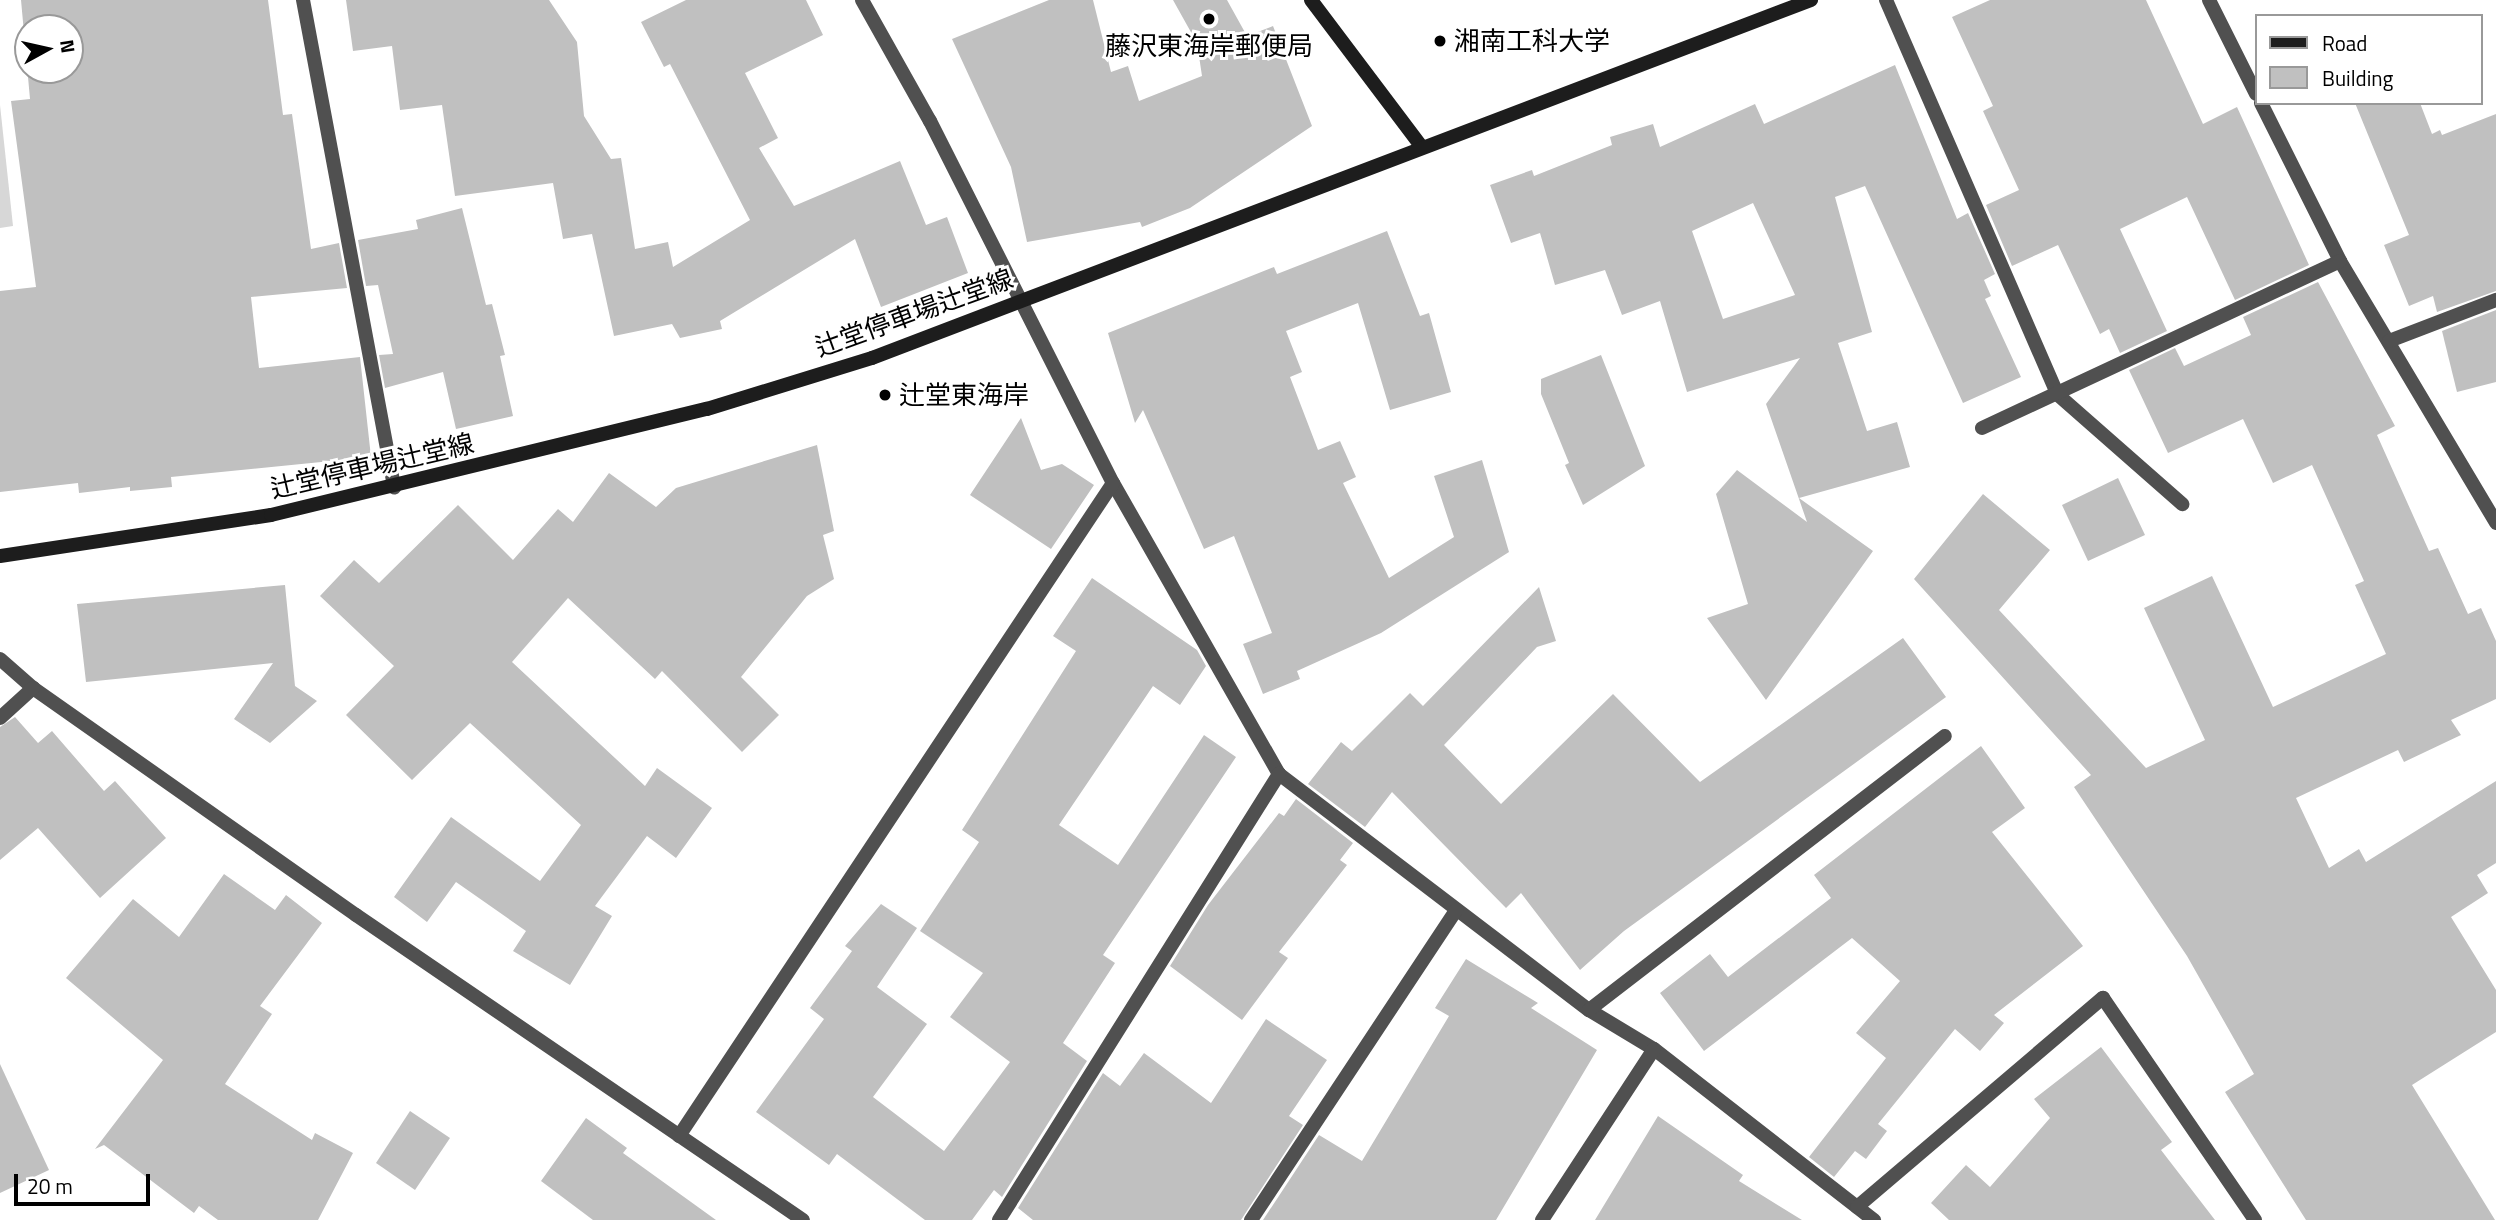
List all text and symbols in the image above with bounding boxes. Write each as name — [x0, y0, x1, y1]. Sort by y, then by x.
marker: 藤沢東海岸郵便局 — [1201, 11, 1217, 27]
north arrow — [14, 14, 84, 84]
legend — [2254, 14, 2482, 105]
place label: 湘南工科大学 — [1454, 25, 1610, 57]
text: Road — [2322, 27, 2367, 59]
place label: 藤沢東海岸郵便局 — [1105, 30, 1313, 62]
marker: 湘南工科大学 — [1432, 33, 1448, 49]
text: N — [53, 38, 84, 55]
text: Building — [2322, 62, 2393, 94]
street label: 辻堂停車場辻堂線 — [811, 263, 1017, 363]
place label: 辻堂東海岸 — [899, 379, 1029, 411]
marker: 辻堂東海岸 — [877, 387, 893, 403]
street label: 辻堂停車場辻堂線 — [267, 427, 477, 505]
scale bar — [18, 1160, 154, 1204]
text: 20 m — [27, 1170, 73, 1202]

